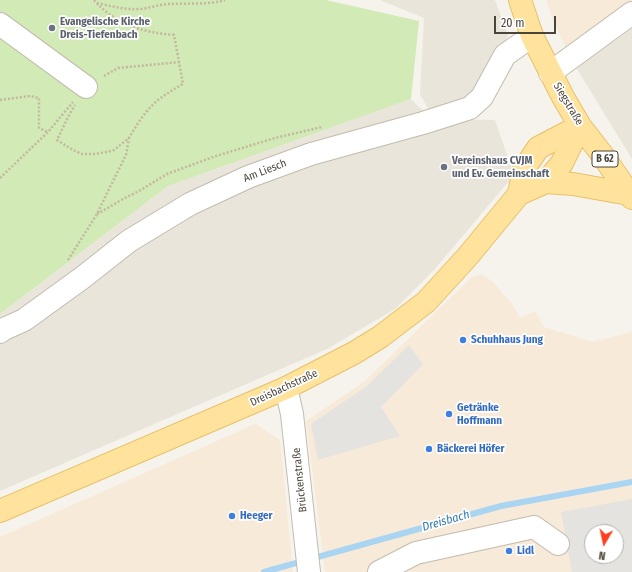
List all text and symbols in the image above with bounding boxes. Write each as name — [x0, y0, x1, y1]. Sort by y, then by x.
scale bar — [496, 8, 558, 34]
place label: Evangelische Kirche Dreis-Tiefenbach — [60, 15, 150, 41]
text: 20 m — [501, 16, 525, 30]
marker: Evangelische Kirche Dreis-Tiefenbach — [47, 23, 57, 33]
street label: Siegstraße — [550, 80, 586, 128]
road number: B 62 — [592, 151, 618, 167]
place label: Vereinshaus CVJM und Ev. Gemeinschaft — [452, 154, 549, 180]
street label: Am Liesch — [242, 157, 288, 185]
marker: Vereinshaus CVJM und Ev. Gemeinschaft — [439, 162, 449, 172]
place label: Schuhhaus Jung — [471, 333, 543, 347]
marker: Schuhhaus Jung — [458, 335, 468, 345]
street label: Dreisbachstraße — [248, 367, 320, 409]
place label: Getränke Hoffmann — [457, 401, 502, 427]
marker: Getränke Hoffmann — [444, 409, 454, 419]
place label: Bäckerei Höfer — [437, 442, 504, 456]
marker: Bäckerei Höfer — [424, 444, 434, 454]
street label: Brückenstraße — [290, 447, 310, 513]
water label: Dreisbach — [421, 507, 471, 535]
place label: Heeger — [240, 509, 273, 523]
marker: Heeger — [227, 511, 237, 521]
north arrow — [584, 524, 624, 564]
place label: Lidl — [517, 544, 534, 558]
marker: Lidl — [504, 546, 514, 556]
text: N — [598, 548, 606, 562]

